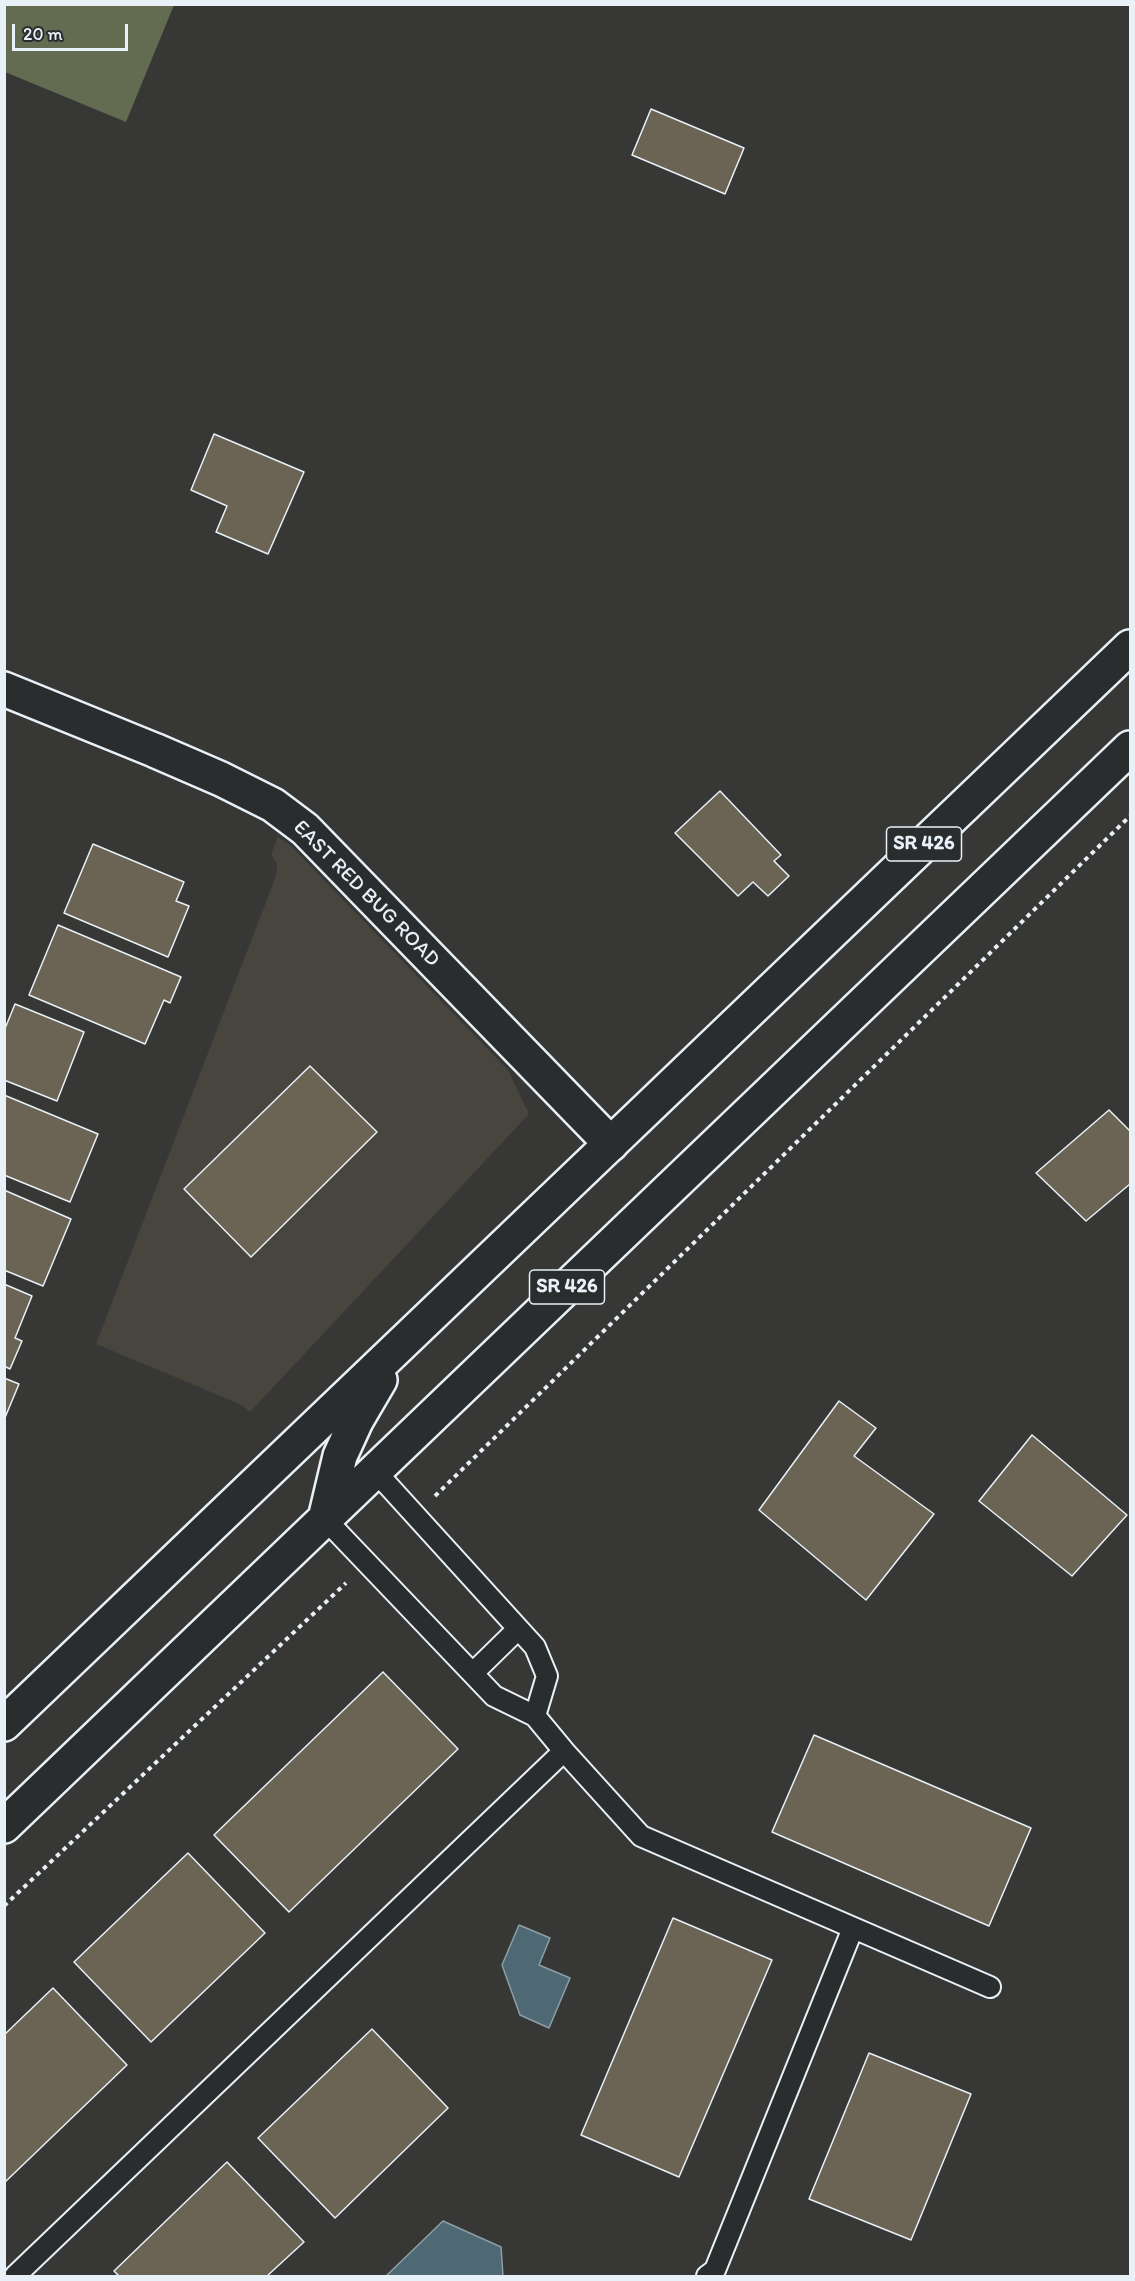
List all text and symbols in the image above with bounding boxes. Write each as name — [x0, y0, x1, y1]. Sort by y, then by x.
scale bar — [15, 12, 130, 50]
text: 20 m — [23, 23, 63, 45]
street label: EAST RED BUG ROAD — [287, 815, 445, 973]
road number: SR 426 — [886, 827, 962, 861]
road number: SR 426 — [530, 1270, 604, 1304]

